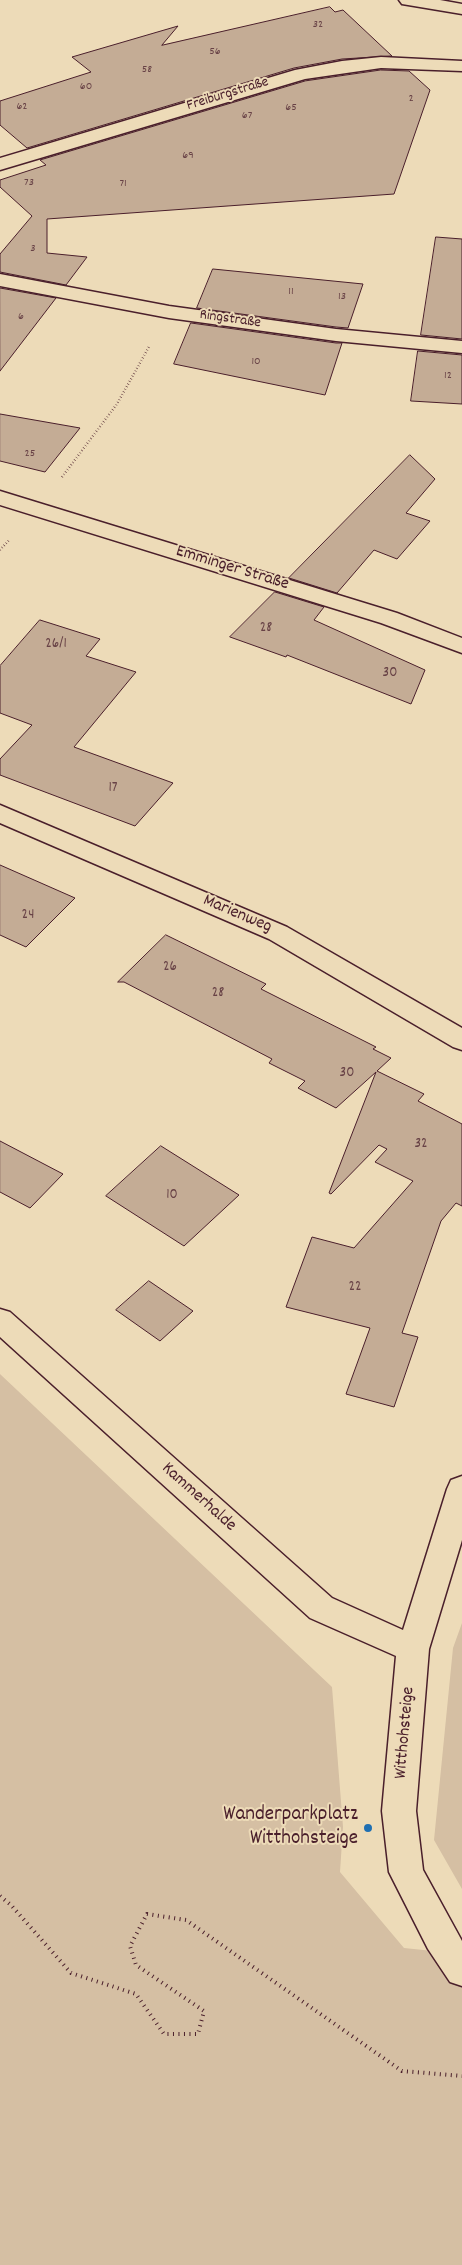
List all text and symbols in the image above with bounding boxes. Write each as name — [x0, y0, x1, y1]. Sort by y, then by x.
house number: 32 — [313, 18, 323, 32]
house number: 56 — [209, 45, 221, 59]
house number: 58 — [142, 63, 152, 77]
street label: Freiburgstraße — [185, 74, 271, 116]
house number: 60 — [80, 80, 92, 94]
house number: 2 — [408, 92, 414, 106]
house number: 62 — [16, 100, 28, 114]
house number: 65 — [285, 101, 297, 115]
house number: 67 — [242, 109, 252, 123]
house number: 69 — [182, 149, 194, 163]
house number: 73 — [24, 176, 34, 190]
house number: 71 — [119, 177, 127, 191]
house number: 3 — [30, 242, 36, 256]
house number: 11 — [288, 285, 294, 299]
house number: 13 — [338, 290, 346, 304]
street label: Ringstraße — [198, 307, 262, 333]
house number: 6 — [18, 310, 24, 324]
house number: 10 — [251, 355, 261, 369]
house number: 12 — [444, 369, 452, 383]
house number: 25 — [25, 447, 35, 461]
street label: Emminger Straße — [173, 542, 291, 596]
house number: 28 — [260, 620, 272, 638]
house number: 26/1 — [45, 636, 67, 654]
house number: 30 — [383, 665, 397, 683]
house number: 17 — [108, 780, 118, 798]
street label: Marienweg — [199, 891, 275, 939]
house number: 24 — [22, 907, 34, 925]
house number: 26 — [163, 959, 177, 977]
house number: 28 — [212, 985, 224, 1003]
house number: 30 — [340, 1065, 354, 1083]
house number: 32 — [414, 1136, 428, 1154]
house number: 10 — [166, 1187, 178, 1205]
house number: 22 — [348, 1279, 362, 1297]
street label: Kammerhalde — [156, 1459, 240, 1537]
street label: Witthohsteige — [391, 1686, 421, 1780]
place label: Wanderparkplatz Witthohsteige — [223, 1803, 358, 1853]
marker: Wanderparkplatz Witthohsteige — [362, 1822, 374, 1834]

